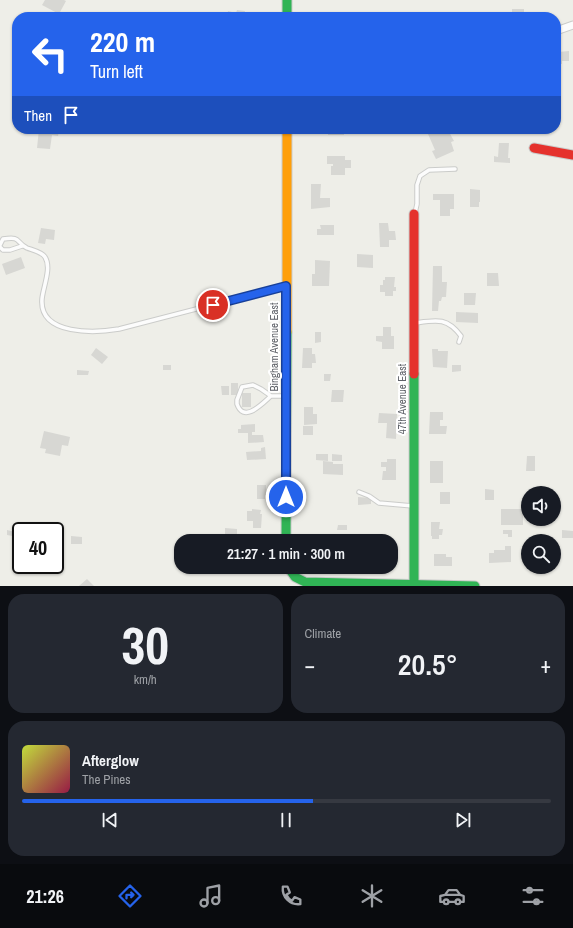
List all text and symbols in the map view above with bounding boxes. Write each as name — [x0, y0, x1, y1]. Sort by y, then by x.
text: 220 m — [90, 23, 155, 61]
icon: left — [24, 28, 76, 80]
text: Turn left — [90, 59, 143, 84]
icon: arrive — [60, 104, 82, 126]
text: Then — [24, 105, 52, 126]
pin — [196, 288, 230, 322]
icon: arrive — [202, 294, 224, 316]
street label: Bingham Avenue East — [267, 302, 281, 392]
street label: 47th Avenue East — [395, 363, 409, 434]
position arrow — [265, 476, 307, 518]
map controls — [521, 486, 561, 574]
button: sound — [521, 486, 561, 526]
speed limit sign: 40 — [12, 522, 64, 574]
button: search — [521, 534, 561, 574]
text: 21:27 · 1 min · 300 m — [227, 543, 345, 564]
text: 30 — [122, 610, 169, 680]
text: Climate — [305, 625, 341, 642]
text: 20.5° — [398, 644, 458, 684]
text: − — [305, 650, 315, 680]
text: + — [540, 650, 551, 680]
text: km/h — [134, 671, 157, 688]
text: Afterglow — [82, 750, 139, 771]
text: The Pines — [82, 771, 131, 788]
icon: previous — [99, 809, 121, 831]
icon: pause — [275, 809, 297, 831]
icon: next — [452, 809, 474, 831]
icon: directions — [116, 882, 144, 910]
icon: music — [197, 882, 225, 910]
icon: phone — [277, 882, 305, 910]
icon: climate — [358, 882, 386, 910]
icon: car — [438, 882, 466, 910]
icon: filters — [519, 882, 547, 910]
text: 21:26 — [26, 884, 64, 909]

